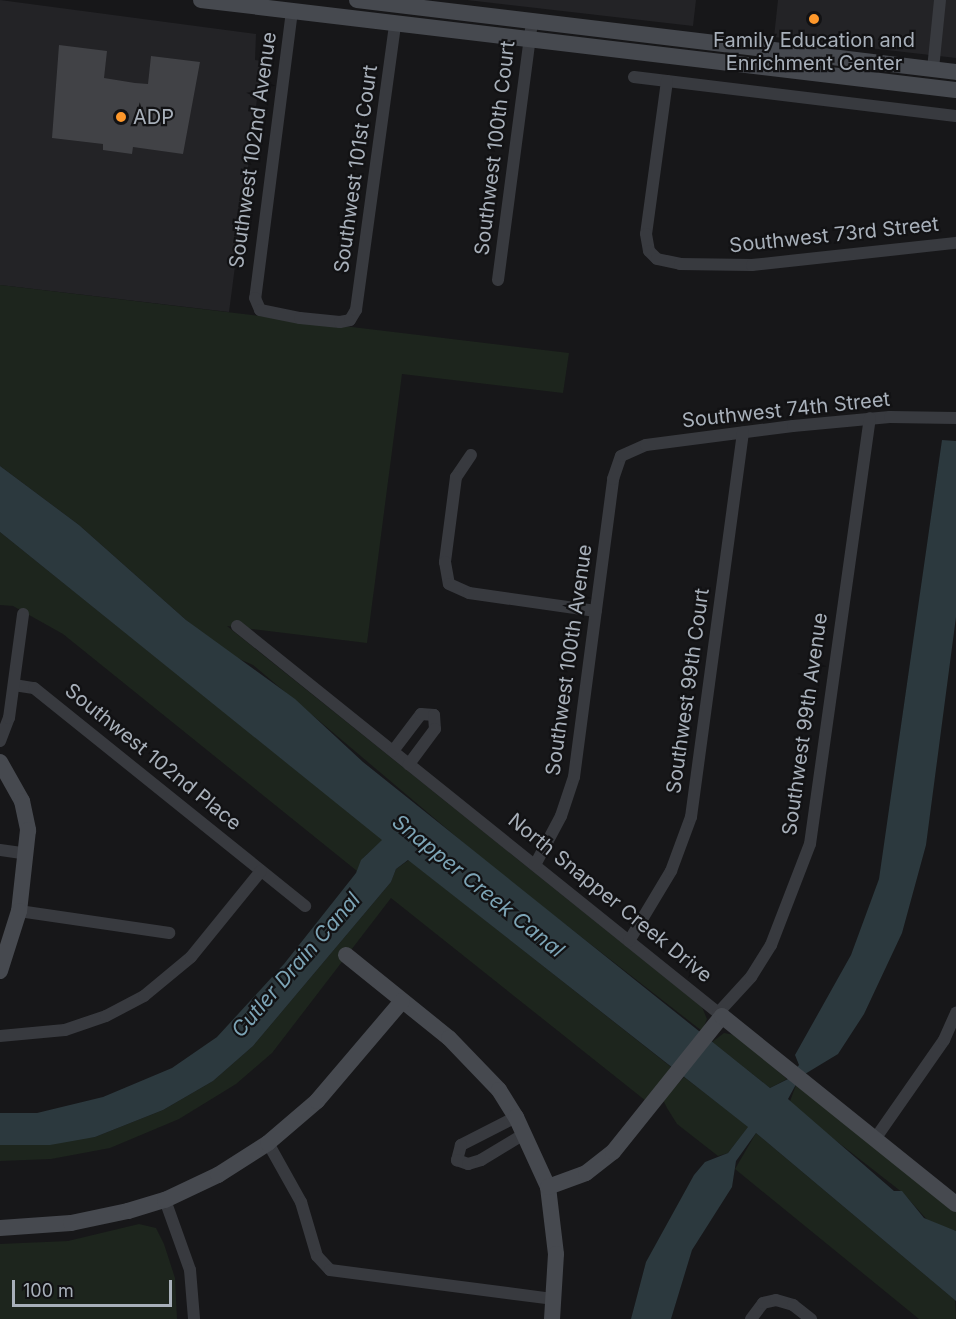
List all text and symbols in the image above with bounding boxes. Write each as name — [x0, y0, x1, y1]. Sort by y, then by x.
marker: Family Education and Enrichment Center — [807, 12, 821, 26]
place label: Family Education and Enrichment Center — [713, 28, 915, 75]
street label: Southwest 102nd Avenue — [225, 30, 281, 270]
street label: Southwest 100th Court — [470, 39, 520, 257]
street label: Southwest 101st Court — [330, 63, 382, 275]
place label: ADP — [133, 105, 174, 129]
marker: ADP — [114, 110, 128, 124]
street label: Southwest 73rd Street — [728, 212, 940, 258]
street label: Southwest 74th Street — [681, 387, 891, 433]
street label: Southwest 100th Avenue — [541, 543, 597, 777]
street label: Southwest 99th Court — [662, 587, 714, 795]
street label: Southwest 99th Avenue — [777, 611, 833, 837]
street label: Southwest 102nd Place — [60, 678, 246, 836]
street label: North Snapper Creek Drive — [503, 808, 717, 988]
water label: Snapper Creek Canal — [387, 809, 569, 963]
water label: Cutler Drain Canal — [226, 888, 366, 1042]
scale bar — [15, 1268, 176, 1306]
text: 100 m — [23, 1280, 74, 1301]

